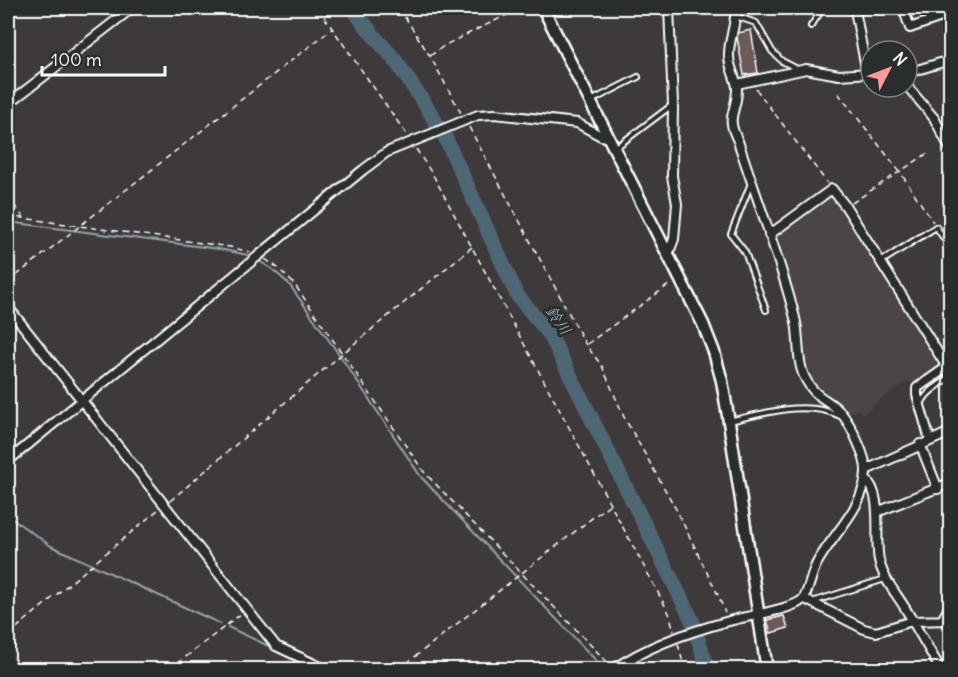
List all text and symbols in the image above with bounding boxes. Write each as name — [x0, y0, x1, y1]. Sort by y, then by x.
scale bar — [42, 39, 165, 77]
north arrow — [859, 39, 919, 99]
text: 100 m — [51, 48, 102, 71]
text: N — [889, 48, 911, 70]
water label: 鈴川 — [542, 301, 576, 339]

